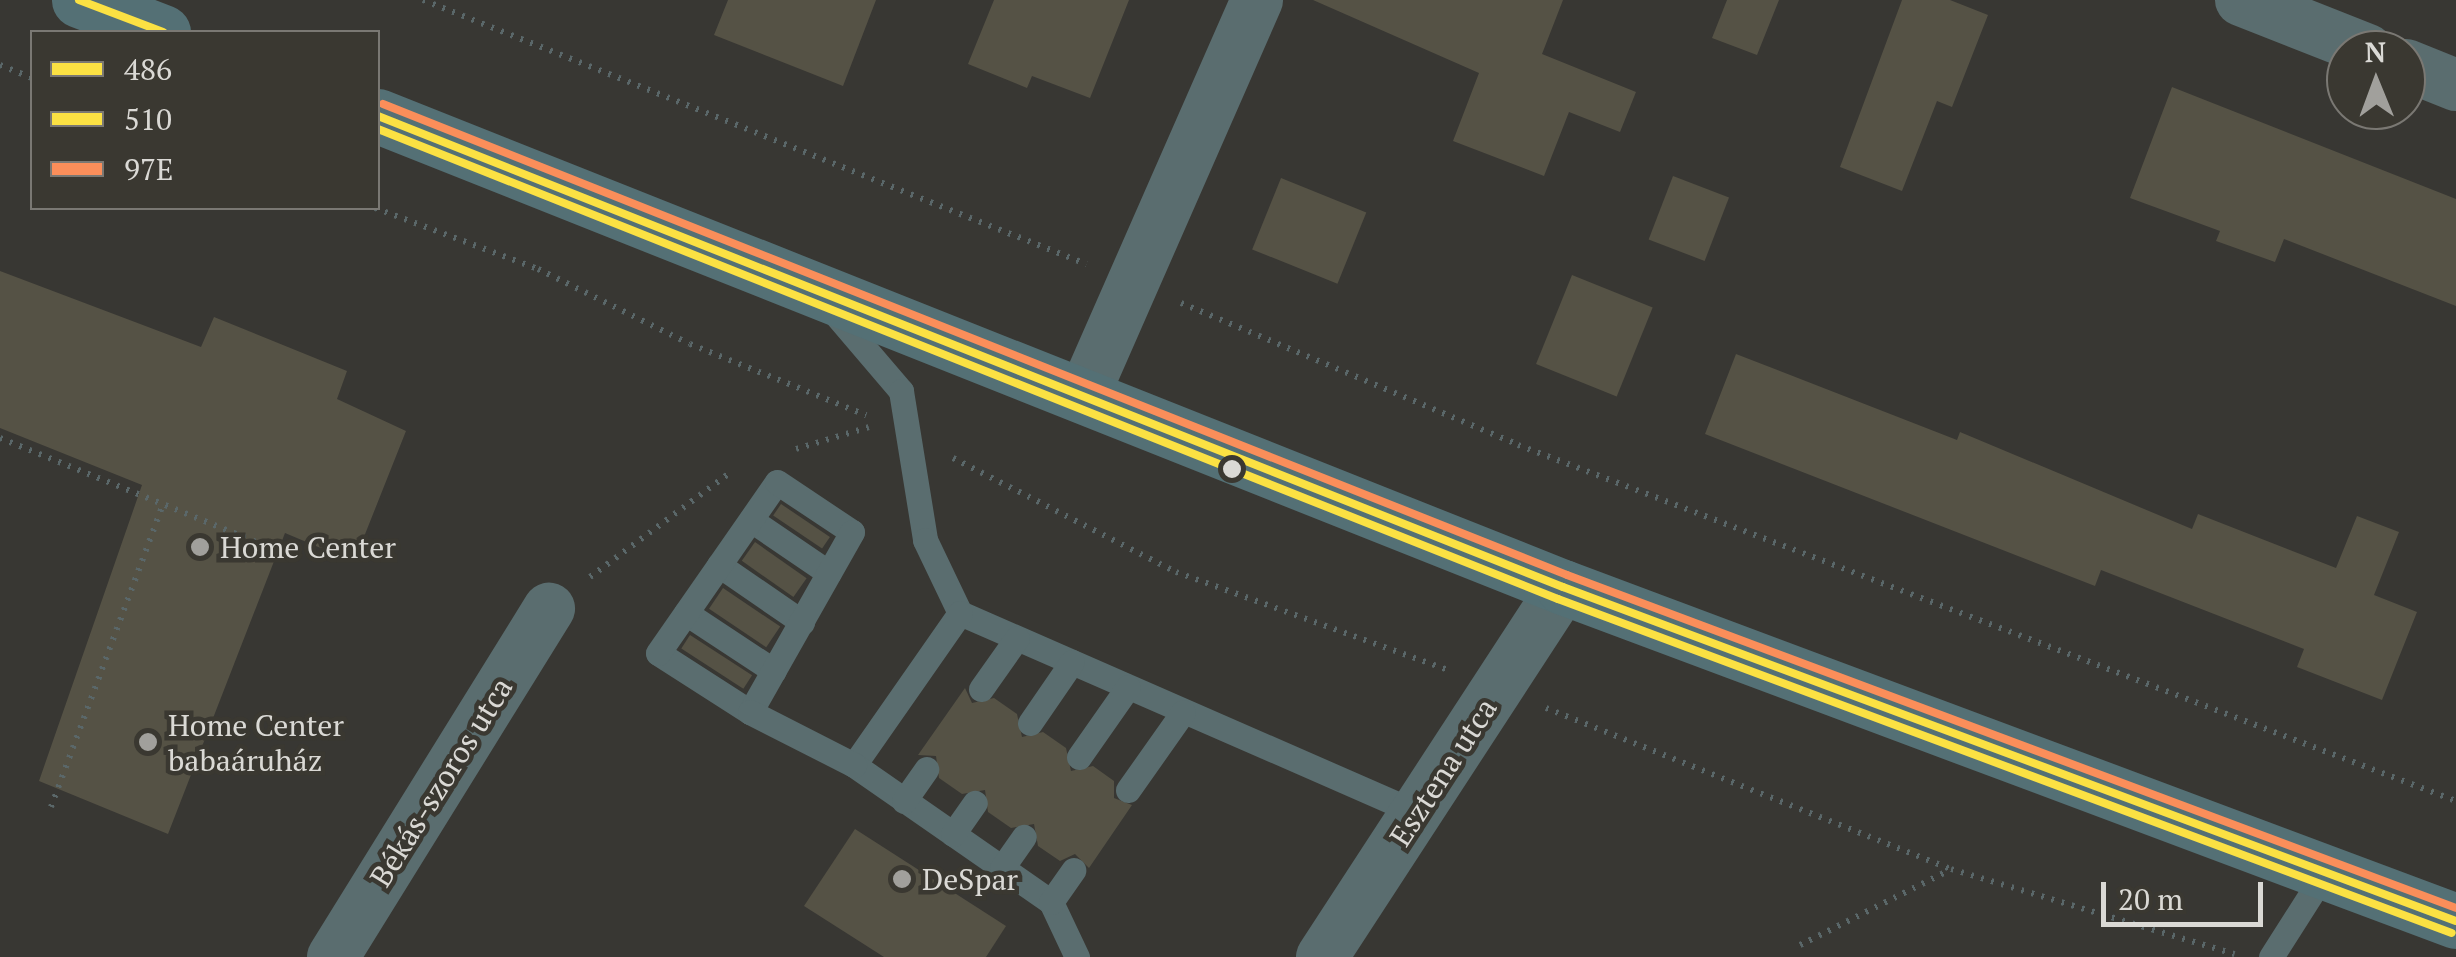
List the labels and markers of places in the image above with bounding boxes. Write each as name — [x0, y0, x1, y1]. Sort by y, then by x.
unlabelled marker — [1222, 459, 1242, 479]
place label: Home Center — [220, 529, 396, 565]
marker: Home Center — [189, 536, 211, 558]
place label: Home Center babaáruház — [168, 707, 344, 778]
marker: Home Center babaáruház — [137, 731, 159, 753]
place label: DeSpar — [922, 861, 1018, 897]
marker: DeSpar — [891, 868, 913, 890]

